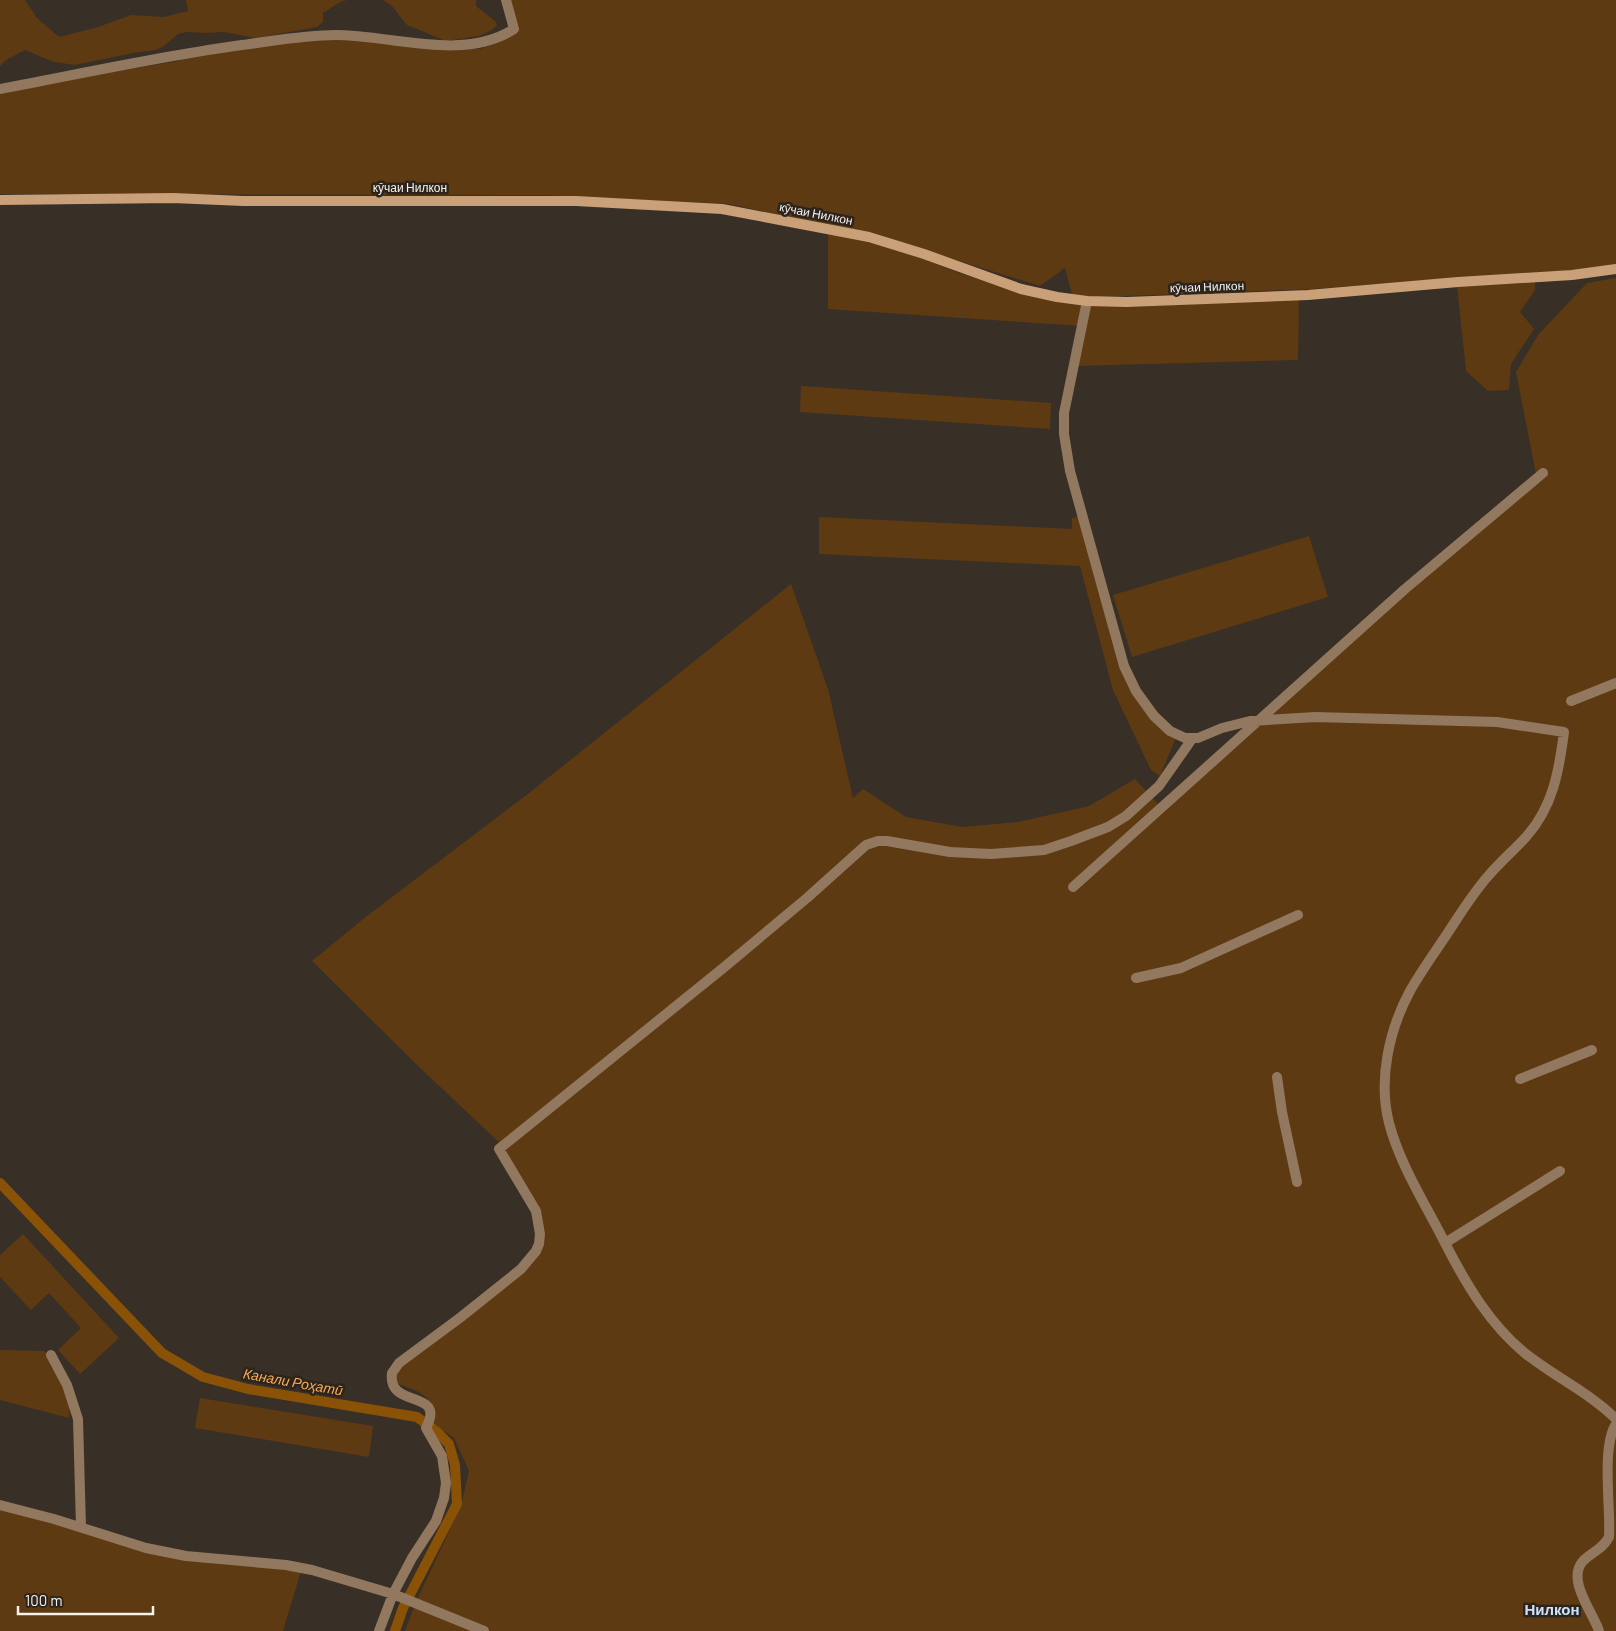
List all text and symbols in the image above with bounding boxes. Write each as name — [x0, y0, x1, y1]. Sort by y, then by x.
street label: кӯчаи Нилкон — [373, 180, 447, 195]
street label: кӯчаи Нилкон — [778, 199, 854, 228]
street label: кӯчаи Нилкон — [1170, 278, 1244, 295]
water label: Канали Роҳатӣ — [242, 1364, 344, 1399]
scale bar — [18, 1584, 152, 1616]
text: 100 m — [25, 1591, 63, 1609]
district label: Нилкон — [1524, 1600, 1580, 1618]

